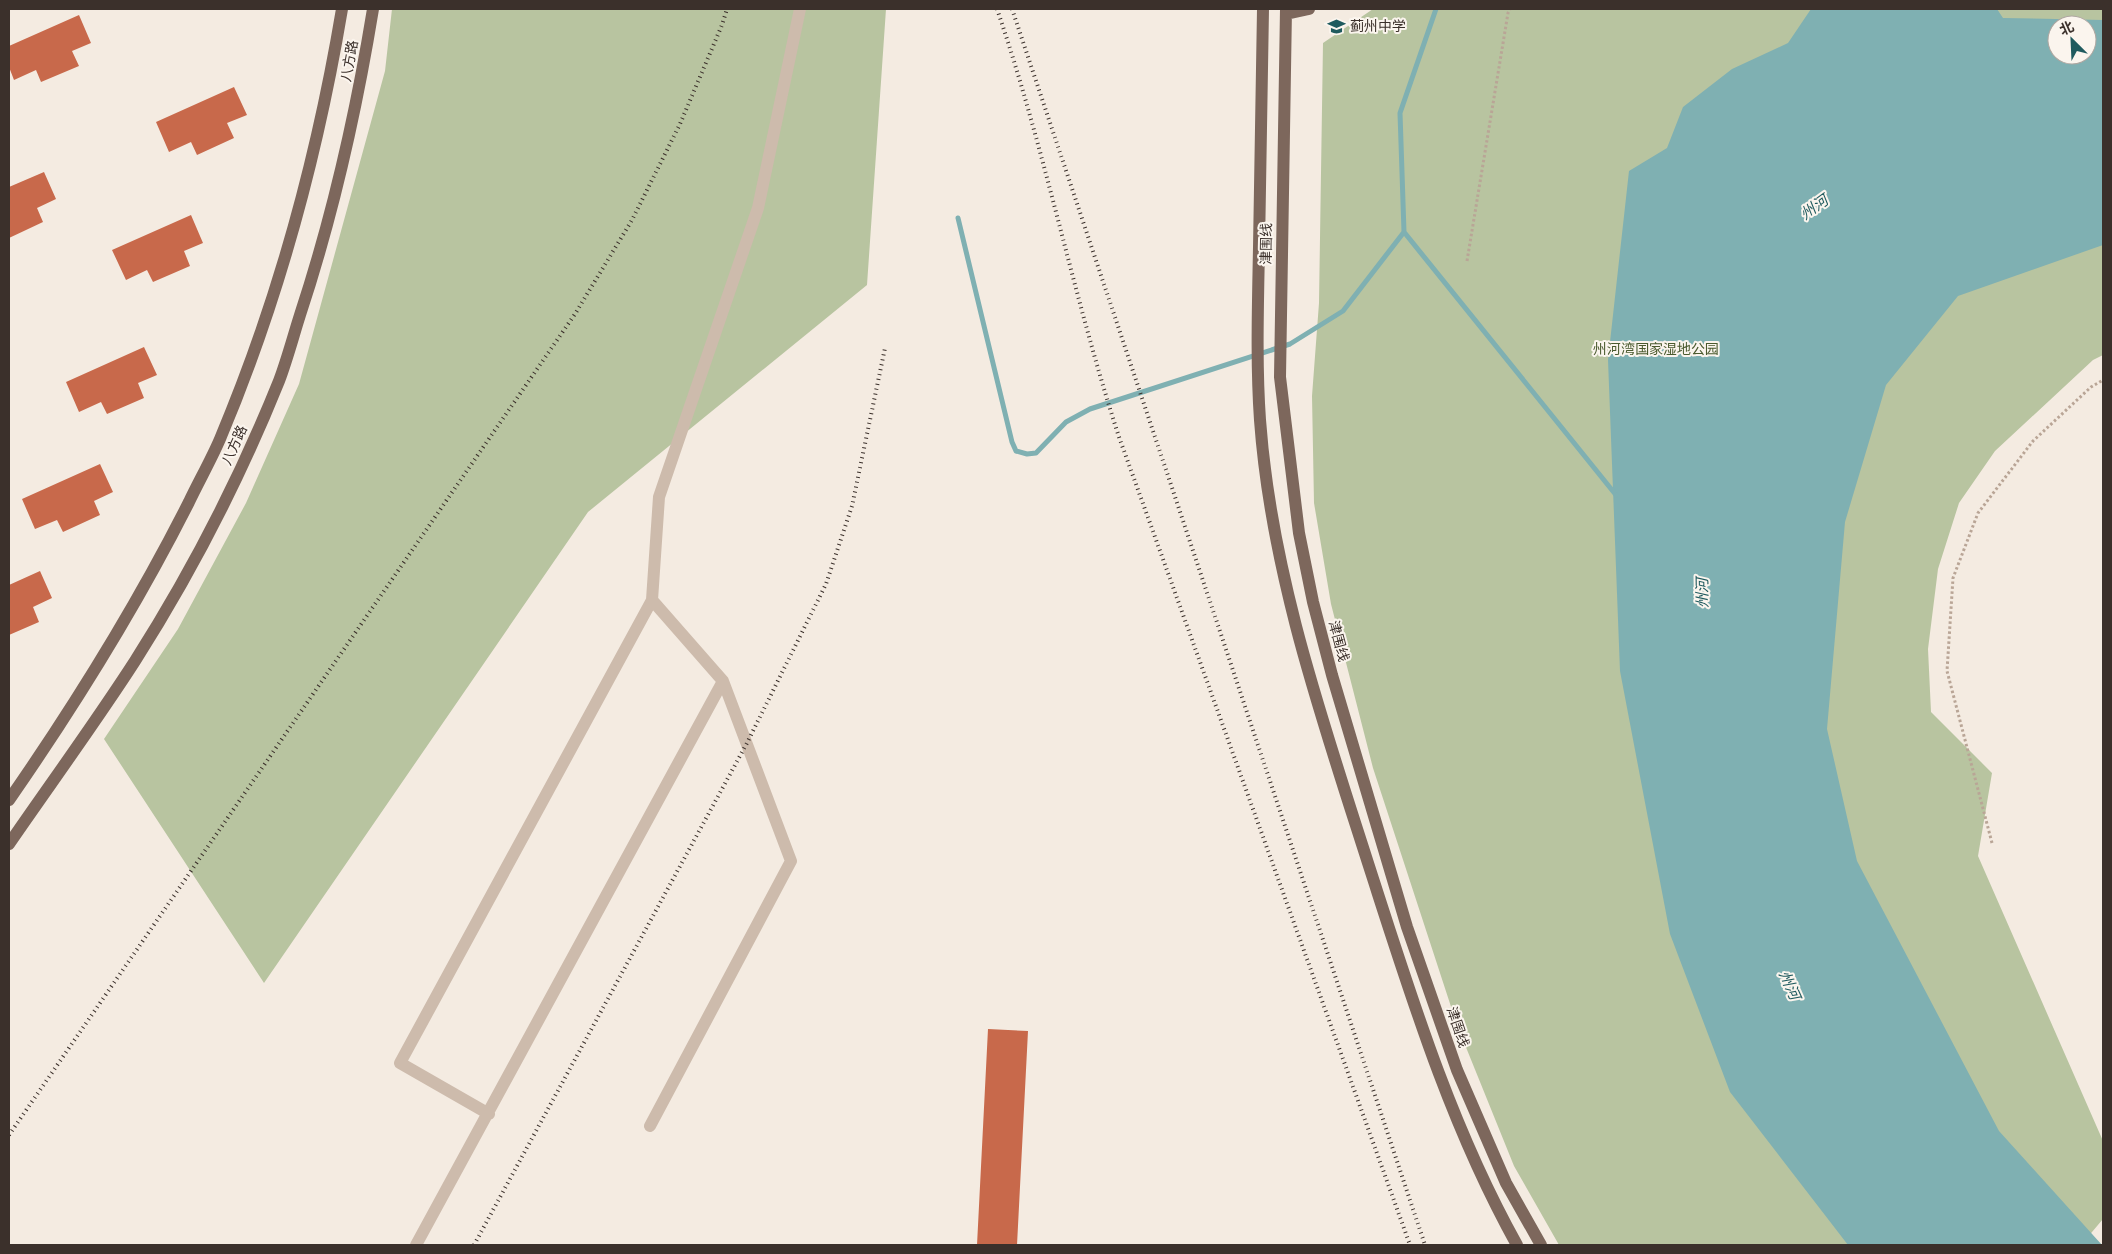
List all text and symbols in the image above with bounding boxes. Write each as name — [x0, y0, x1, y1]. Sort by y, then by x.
north arrow — [2047, 15, 2097, 65]
school or university icon: 蓟州中学 — [1326, 16, 1346, 36]
place label: 蓟州中学 — [1350, 17, 1406, 35]
text: 北 — [2057, 17, 2077, 39]
street label: 八方路 — [336, 39, 362, 83]
water label: 州河 — [1796, 188, 1835, 224]
street label: 津围线 — [1257, 223, 1275, 265]
park label: 州河湾国家湿地公园 — [1593, 340, 1719, 358]
street label: 八方路 — [217, 422, 251, 468]
water label: 州河 — [1691, 575, 1713, 608]
street label: 津围线 — [1325, 618, 1353, 664]
water label: 州河 — [1774, 967, 1807, 1006]
street label: 津围线 — [1443, 1004, 1473, 1050]

